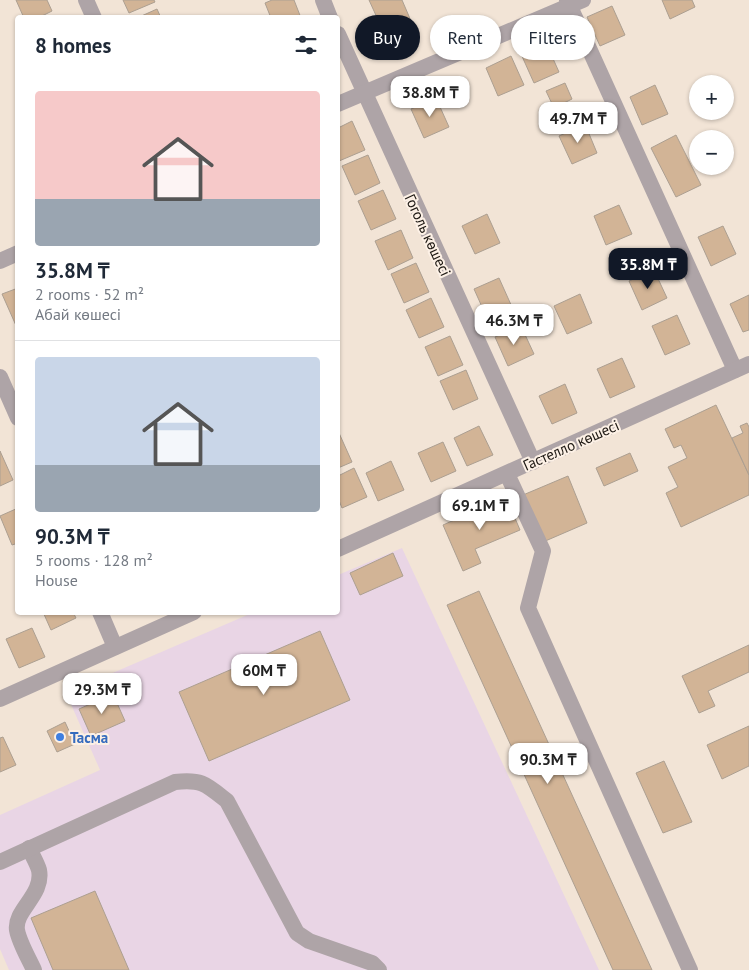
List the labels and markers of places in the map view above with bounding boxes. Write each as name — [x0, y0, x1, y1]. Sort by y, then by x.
pin: 38.8M ₸ — [384, 76, 476, 118]
pin: 49.7M ₸ — [532, 102, 624, 144]
pin: 35.8M ₸ — [602, 248, 694, 290]
pin: 46.3M ₸ — [468, 304, 560, 346]
pin: 69.1M ₸ — [434, 488, 526, 531]
pin: 60M ₸ — [229, 654, 299, 696]
pin: 29.3M ₸ — [56, 672, 148, 715]
place label: Тасма — [70, 728, 108, 747]
marker: Тасма — [54, 731, 66, 743]
pin: 90.3M ₸ — [502, 742, 594, 785]

